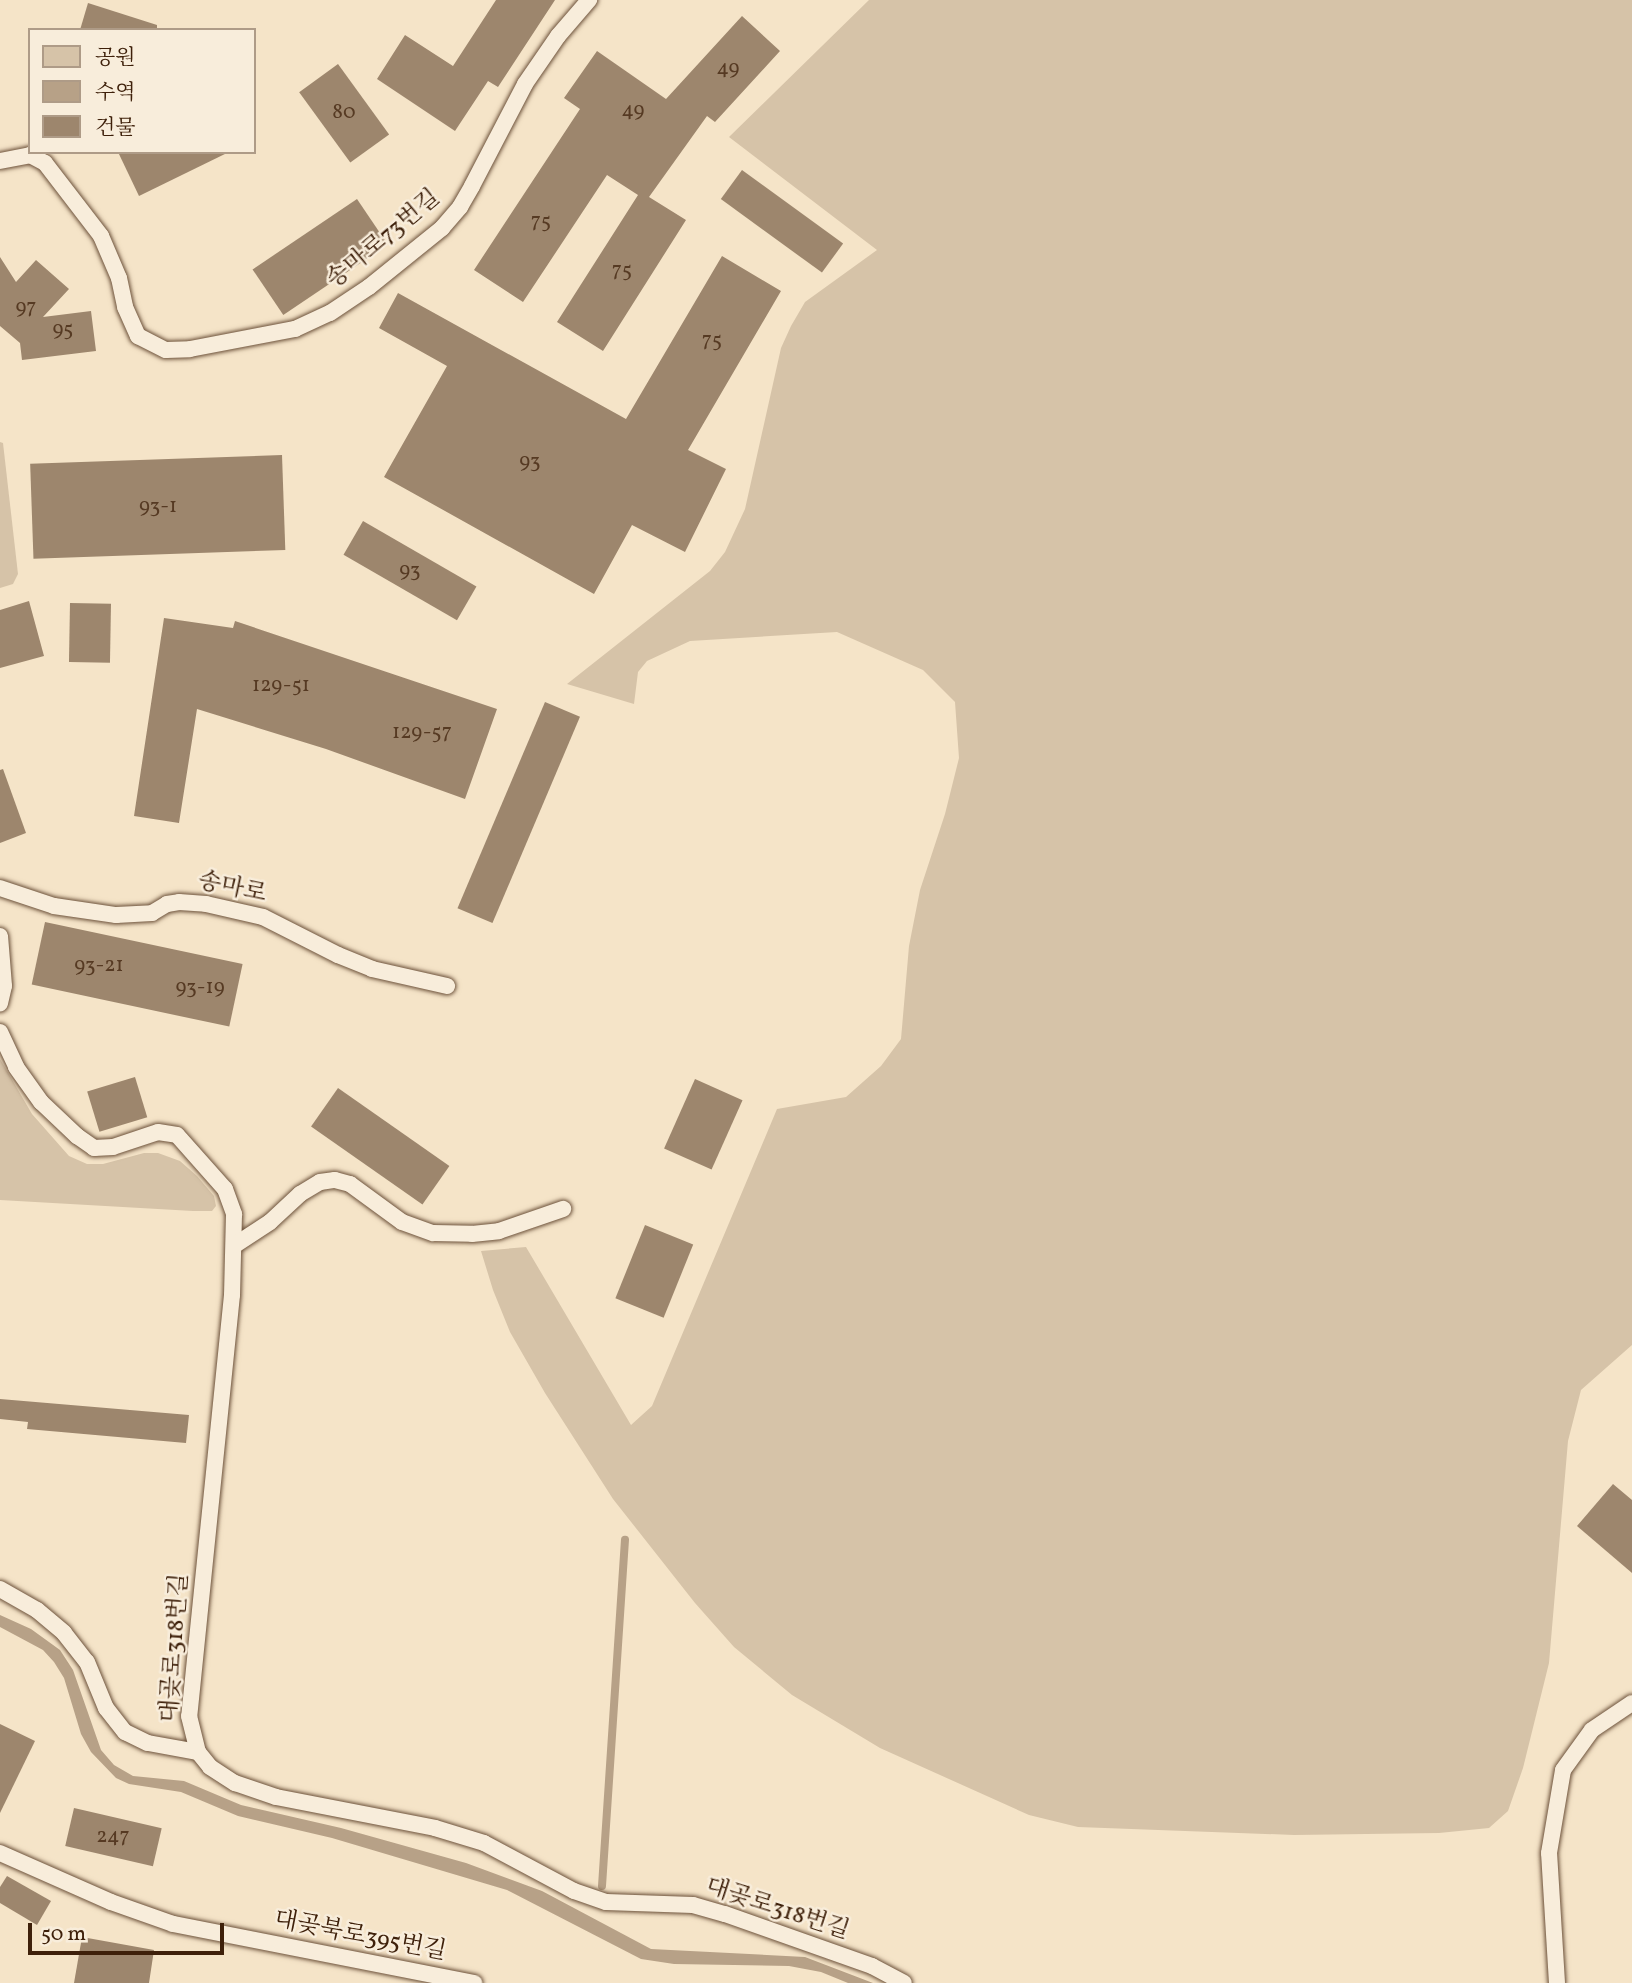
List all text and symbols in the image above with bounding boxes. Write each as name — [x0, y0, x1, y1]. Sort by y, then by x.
legend — [28, 28, 256, 154]
text: 공원 — [95, 44, 136, 73]
house number: 49 — [717, 56, 739, 82]
text: 수역 — [95, 79, 136, 108]
house number: 49 — [622, 98, 644, 124]
house number: 80 — [332, 100, 356, 126]
text: 건물 — [95, 114, 136, 143]
street label: 송마로73번길 — [321, 184, 447, 296]
house number: 75 — [531, 209, 551, 235]
house number: 75 — [612, 258, 632, 284]
house number: 97 — [15, 295, 37, 321]
house number: 95 — [53, 317, 73, 343]
house number: 75 — [702, 328, 722, 354]
house number: 93 — [519, 449, 541, 475]
house number: 93-1 — [139, 494, 177, 520]
house number: 93 — [399, 558, 421, 584]
house number: 129-51 — [252, 673, 310, 699]
house number: 129-57 — [392, 720, 452, 746]
street label: 송마로 — [195, 868, 269, 910]
house number: 93-21 — [74, 953, 124, 979]
house number: 93-19 — [175, 975, 225, 1001]
street label: 대곶로318번길 — [156, 1572, 196, 1724]
house number: 247 — [96, 1824, 130, 1850]
street label: 대곶로318번길 — [701, 1873, 853, 1947]
street label: 대곶북로395번길 — [272, 1906, 448, 1968]
scale bar — [32, 1910, 228, 1954]
text: 50 m — [41, 1920, 86, 1949]

